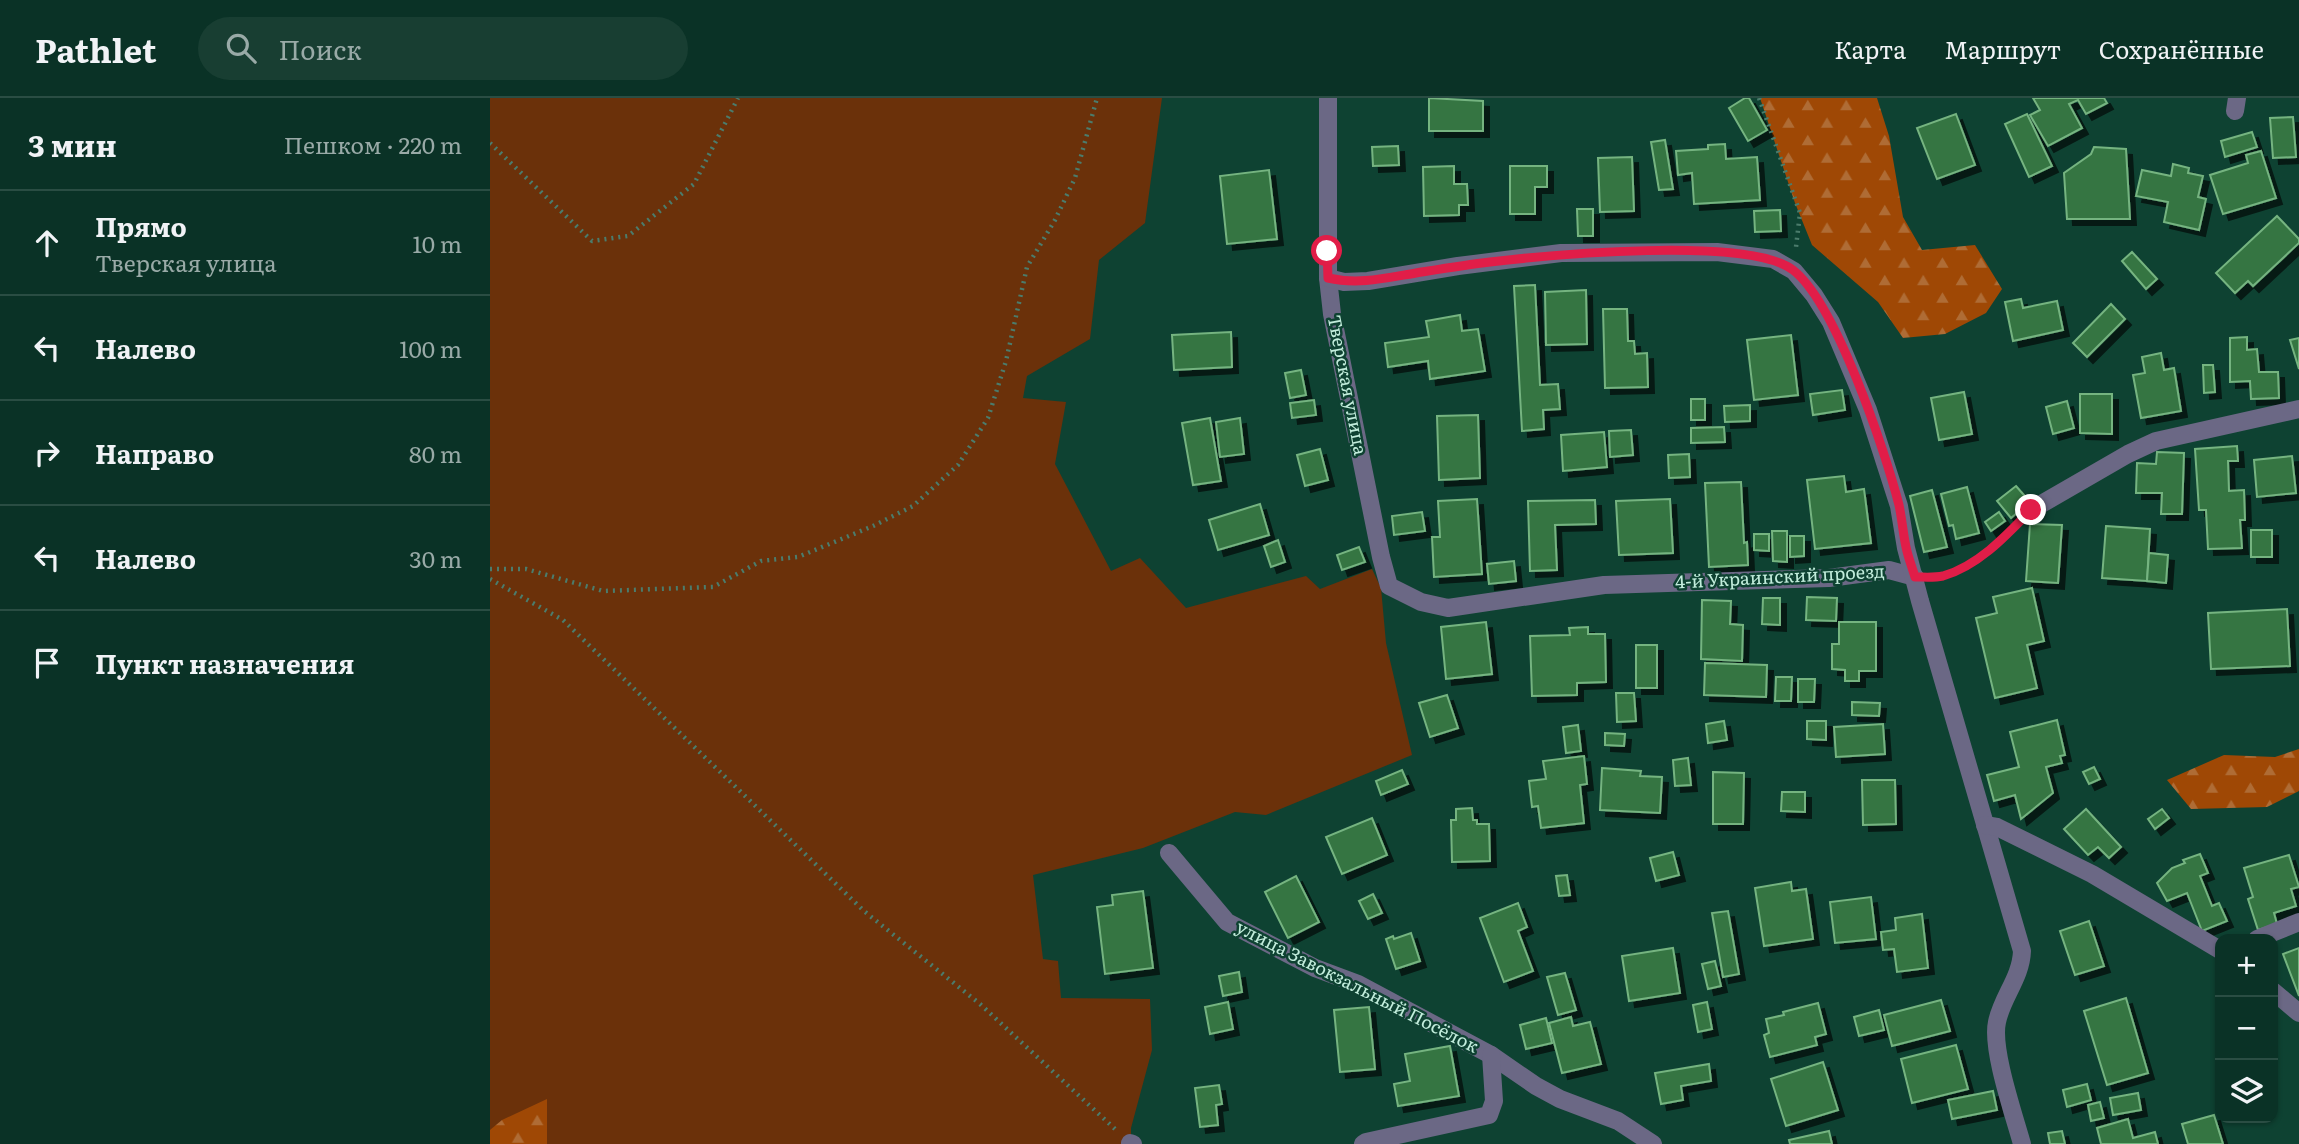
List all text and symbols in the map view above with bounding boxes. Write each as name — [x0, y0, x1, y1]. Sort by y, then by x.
search box — [198, 17, 688, 80]
text: Pathlet — [35, 24, 156, 73]
icon: search — [222, 29, 260, 67]
text: Поиск — [278, 29, 362, 68]
text: Карта — [1834, 31, 1906, 66]
text: Маршрут — [1944, 31, 2061, 66]
text: Сохранённые — [2099, 31, 2264, 66]
text: 3 мин — [28, 122, 117, 166]
text: Пешком · 220 m — [284, 127, 462, 161]
text: Прямо — [95, 206, 187, 245]
icon: ahead — [28, 224, 66, 262]
text: 10 m — [412, 226, 462, 260]
route start — [1311, 235, 1342, 266]
text: Тверская улица — [95, 245, 277, 279]
street label: Тверская улица — [1322, 312, 1375, 457]
text: Налево — [95, 328, 196, 367]
icon: left — [28, 329, 66, 367]
text: 100 m — [399, 331, 462, 365]
text: Направо — [95, 433, 214, 472]
icon: right — [28, 434, 66, 472]
text: 80 m — [409, 436, 462, 470]
route end — [2015, 494, 2046, 525]
text: Налево — [95, 538, 196, 577]
icon: left — [28, 539, 66, 577]
text: 30 m — [409, 541, 462, 575]
street label: 4-й Украинский проезд — [1674, 557, 1885, 594]
text: Пункт назначения — [95, 643, 354, 682]
icon: arrive — [28, 644, 66, 682]
street label: улица Завокзальный Посёлок — [1232, 913, 1484, 1059]
map controls — [2215, 934, 2278, 1123]
button: + — [2215, 934, 2278, 997]
button: − — [2215, 997, 2278, 1060]
button: layers — [2215, 1060, 2278, 1123]

